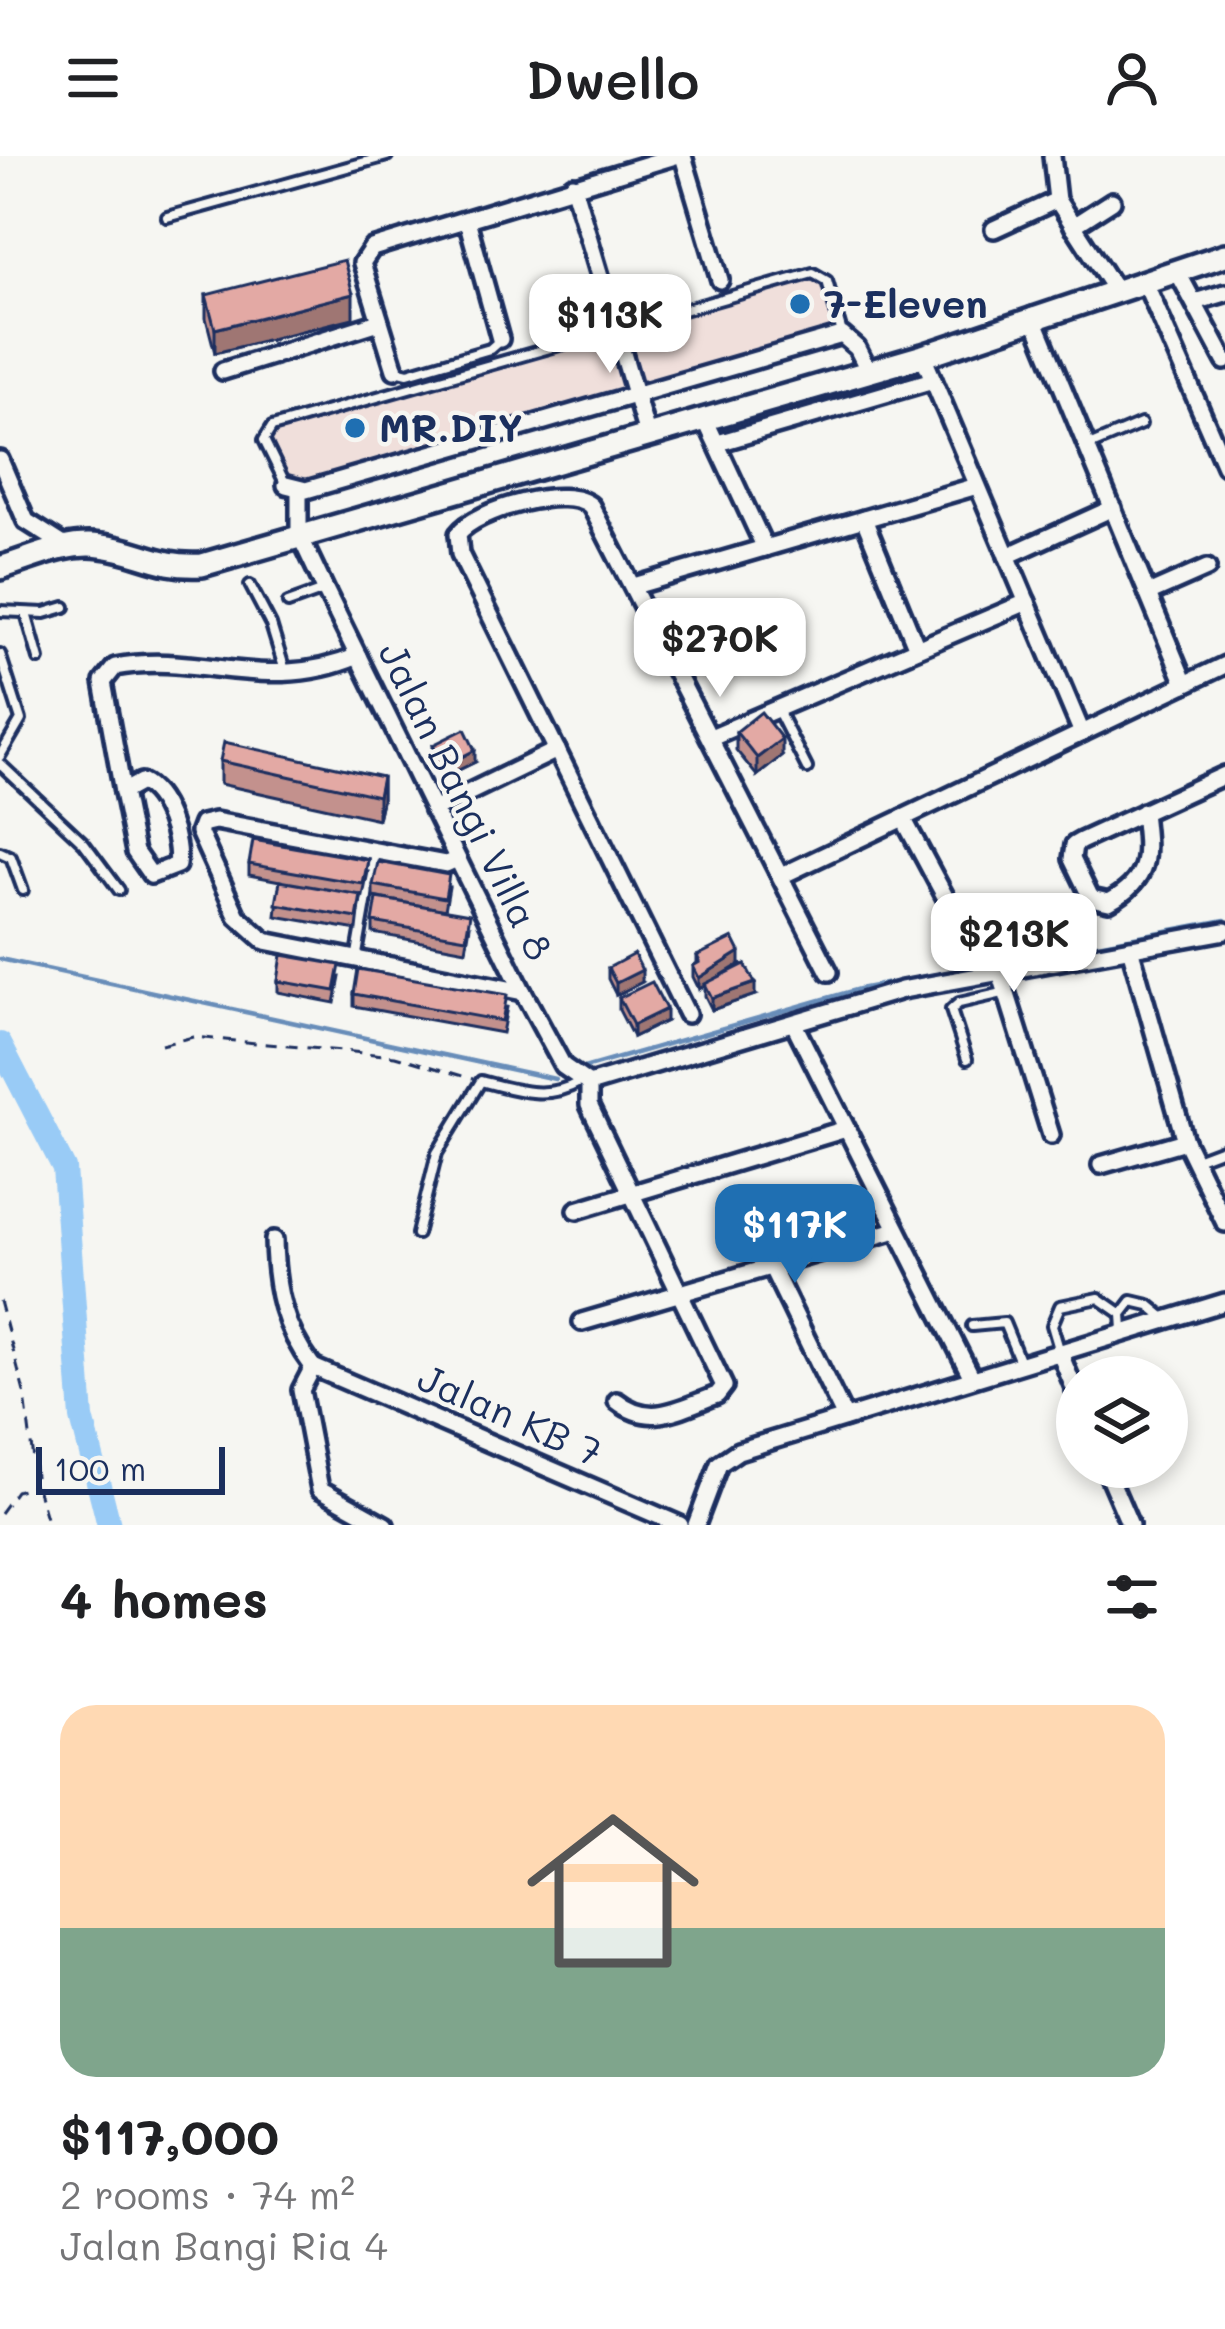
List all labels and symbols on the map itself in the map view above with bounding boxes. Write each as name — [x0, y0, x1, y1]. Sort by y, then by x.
pin: $113K — [526, 274, 694, 376]
place label: 7-Eleven — [824, 277, 988, 328]
marker: 7-Eleven — [787, 291, 813, 317]
place label: MR.DIY — [379, 401, 523, 452]
marker: MR.DIY — [342, 415, 368, 441]
pin: $270K — [636, 598, 804, 700]
street label: Jalan Bangi Villa 8 — [367, 633, 567, 968]
pin: $213K — [930, 893, 1098, 995]
pin: $117K — [711, 1184, 879, 1286]
street label: Jalan KB 7 — [411, 1350, 610, 1477]
scale bar — [36, 1441, 225, 1494]

